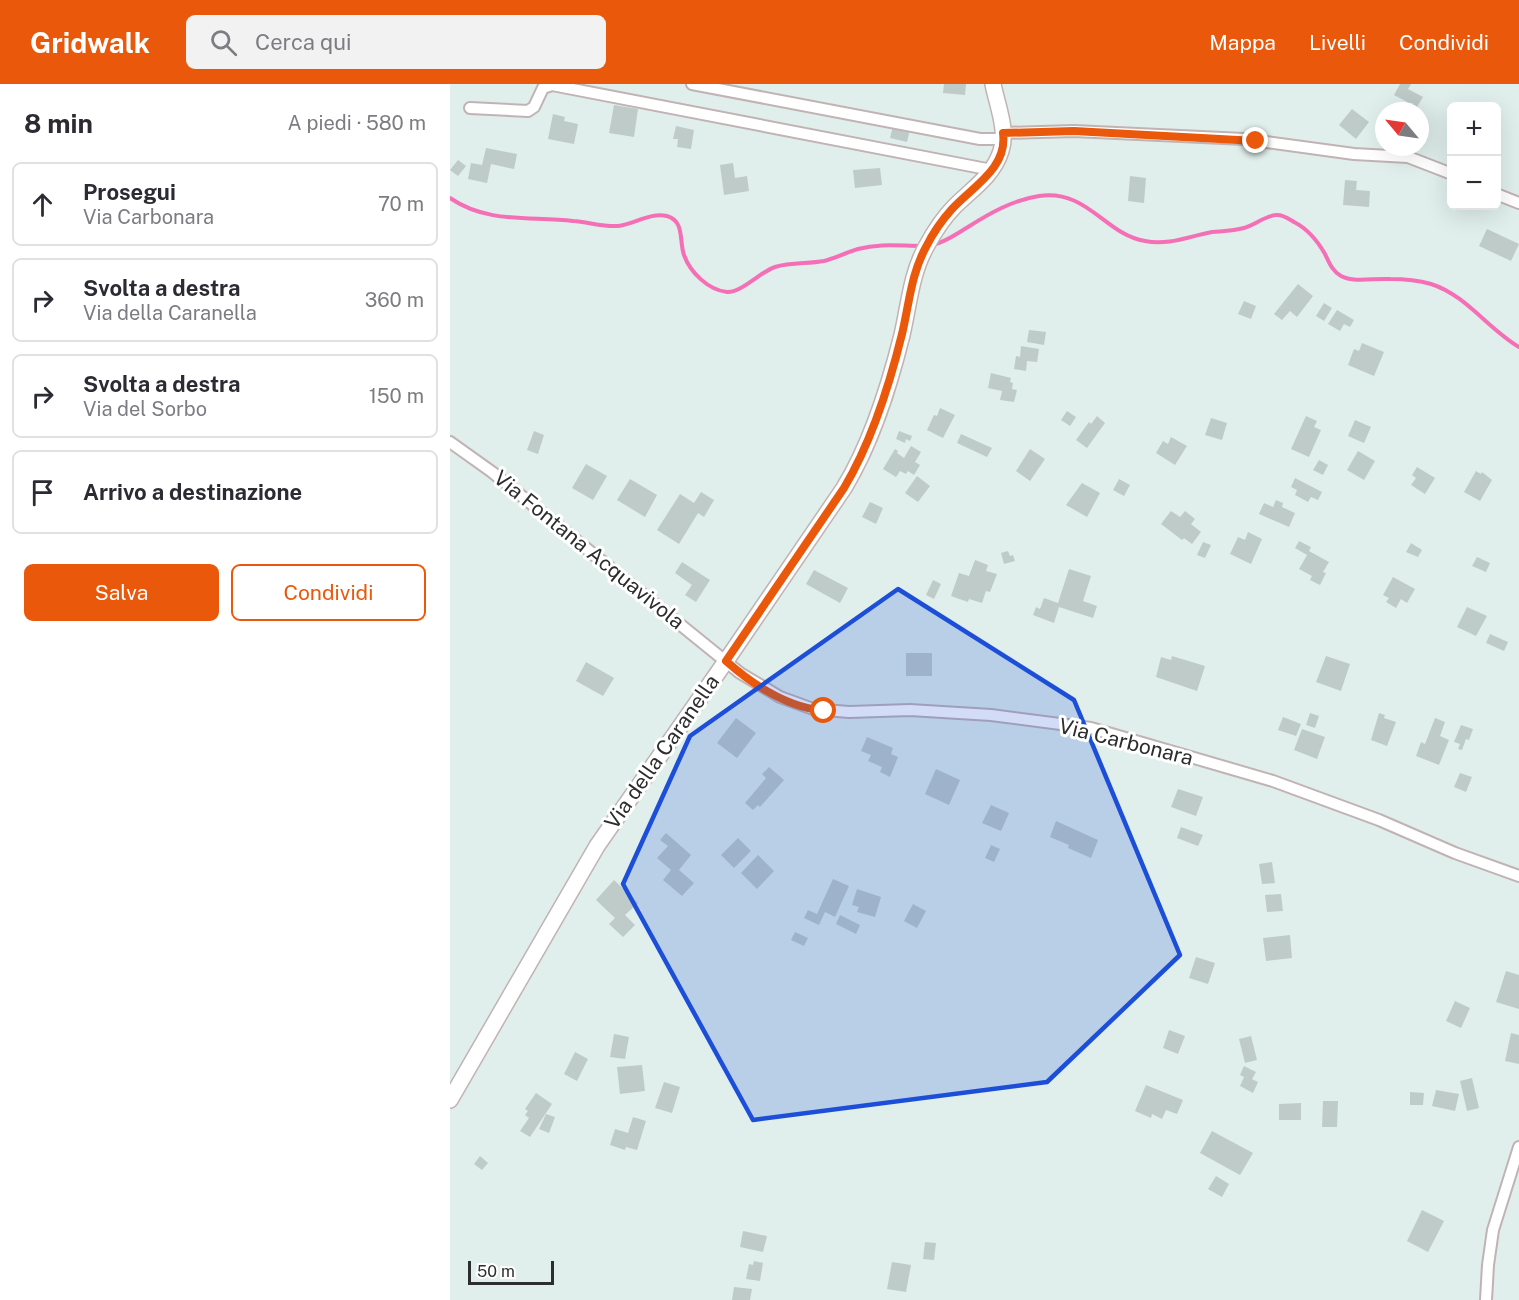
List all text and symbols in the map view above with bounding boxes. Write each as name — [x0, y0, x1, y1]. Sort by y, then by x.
search box — [186, 15, 606, 69]
text: Gridwalk — [30, 26, 150, 59]
icon: search — [207, 26, 240, 59]
text: Cerca qui — [255, 29, 352, 55]
text: Mappa — [1209, 30, 1276, 55]
text: Livelli — [1309, 30, 1366, 55]
text: Condividi — [1399, 30, 1489, 55]
north arrow — [1375, 102, 1429, 156]
map controls — [1447, 102, 1501, 210]
button: + — [1447, 102, 1501, 156]
text: 8 min — [24, 108, 93, 139]
text: A piedi · 580 m — [288, 111, 426, 135]
route end — [1242, 127, 1268, 153]
button: − — [1447, 156, 1501, 210]
text: Prosegui — [83, 179, 176, 205]
icon: ahead — [26, 188, 59, 221]
text: 70 m — [378, 192, 424, 216]
text: Via Carbonara — [83, 205, 214, 229]
text: Svolta a destra — [83, 275, 240, 301]
icon: right — [26, 284, 59, 317]
text: 360 m — [365, 288, 424, 312]
text: Via della Caranella — [83, 301, 257, 325]
text: Svolta a destra — [83, 371, 240, 397]
icon: right — [26, 380, 59, 413]
text: 150 m — [369, 384, 424, 408]
text: Via del Sorbo — [83, 397, 207, 421]
street label: Via Fontana Acquavivola — [489, 465, 690, 634]
icon: arrive — [26, 476, 59, 509]
text: Arrivo a destinazione — [83, 479, 302, 505]
button: Salva — [24, 564, 219, 621]
button: Condividi — [231, 564, 426, 621]
street label: Via della Caranella — [599, 670, 724, 834]
route start — [810, 697, 836, 723]
street label: Via Carbonara — [1056, 713, 1196, 770]
scale bar — [468, 1258, 554, 1286]
text: 50 m — [477, 1262, 515, 1281]

